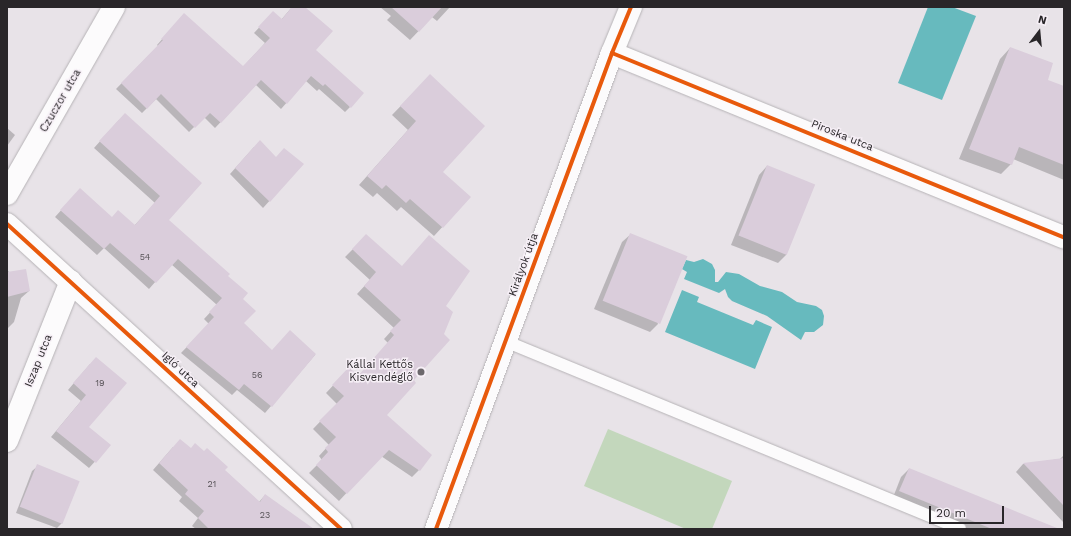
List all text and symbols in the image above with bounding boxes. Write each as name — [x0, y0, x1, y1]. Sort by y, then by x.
north arrow — [1019, 12, 1059, 52]
text: N — [1037, 13, 1048, 27]
street label: Czuczor utca — [38, 67, 84, 135]
street label: Piroska utca — [809, 117, 875, 155]
street label: Királyok útja — [506, 231, 542, 299]
house number: 54 — [140, 252, 150, 262]
street label: Iszap utca — [22, 333, 56, 389]
street label: Igló utca — [158, 349, 202, 391]
place label: Kállai Kettős Kisvendéglő — [346, 359, 413, 385]
marker: Kállai Kettős Kisvendéglő — [416, 367, 426, 377]
house number: 56 — [252, 370, 262, 380]
house number: 19 — [95, 378, 105, 388]
house number: 21 — [208, 479, 216, 489]
scale bar — [931, 498, 1006, 524]
text: 20 m — [936, 506, 966, 520]
house number: 23 — [260, 510, 270, 520]

